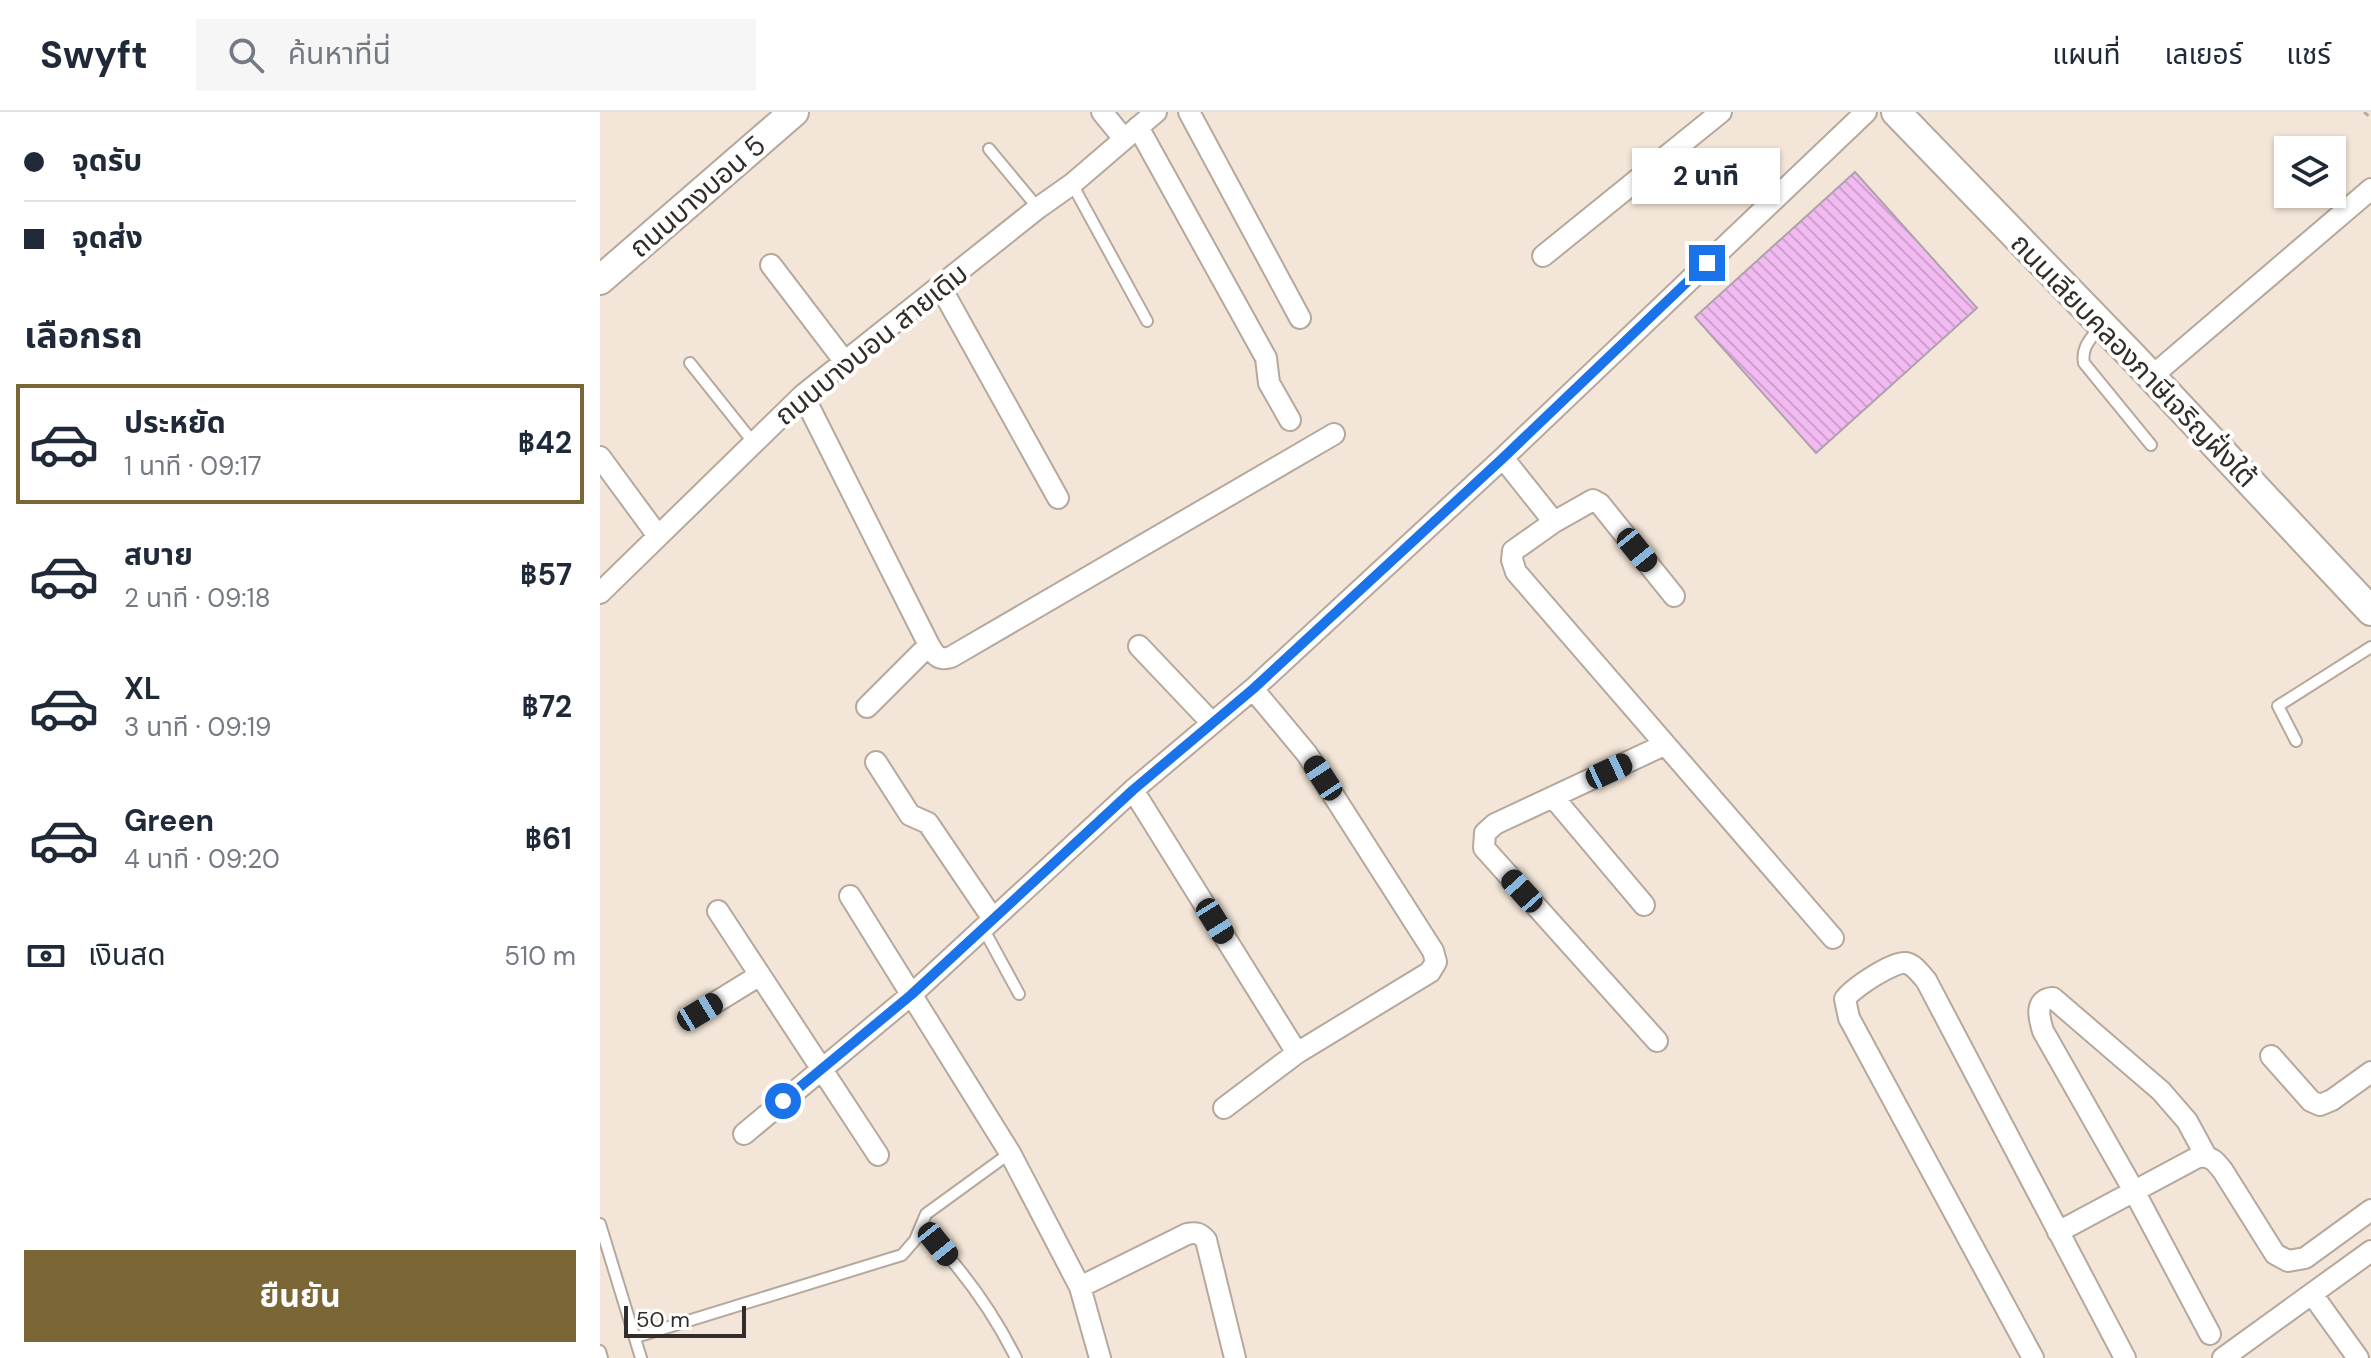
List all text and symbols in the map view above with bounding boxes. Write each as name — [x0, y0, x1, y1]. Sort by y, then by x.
search box — [196, 19, 756, 91]
text: Swyft — [40, 30, 148, 80]
icon: search — [224, 33, 268, 77]
text: ค้นหาที่นี่ — [288, 34, 391, 73]
text: แผนที่ — [2052, 36, 2121, 73]
text: เลเยอร์ — [2165, 36, 2242, 73]
text: แชร์ — [2286, 36, 2331, 73]
street label: ถนนบางบอน 5 — [621, 127, 773, 266]
map controls — [2274, 136, 2346, 208]
button: layers — [2274, 136, 2346, 208]
text: จุดรับ — [72, 141, 142, 180]
callout: 2 นาที — [1633, 147, 1781, 203]
text: 2 นาที — [1673, 159, 1739, 193]
text: จุดส่ง — [72, 218, 143, 257]
street label: ถนนเลียบคลองภาษีเจริญฝั่งใต้ — [2002, 225, 2265, 495]
route end — [1689, 245, 1725, 281]
street label: ถนนบางบอน สายเดิม — [767, 255, 976, 434]
text: เลือกรถ — [24, 312, 143, 359]
text: ประหยัด — [124, 403, 226, 442]
icon: car — [28, 408, 100, 480]
text: ฿42 — [518, 423, 572, 462]
text: 1 นาที · 09:17 — [124, 449, 262, 483]
car — [1613, 524, 1661, 576]
text: สบาย — [124, 535, 193, 574]
icon: car — [28, 540, 100, 612]
text: ฿57 — [520, 555, 572, 594]
text: 2 นาที · 09:18 — [124, 581, 270, 615]
text: XL — [124, 669, 161, 708]
icon: car — [28, 672, 100, 744]
text: ฿72 — [521, 687, 572, 726]
text: 3 นาที · 09:19 — [124, 710, 271, 744]
car — [1582, 750, 1636, 792]
car — [1300, 751, 1346, 805]
text: Green — [124, 801, 214, 840]
icon: car — [28, 804, 100, 876]
text: ฿61 — [525, 819, 572, 858]
text: 4 นาที · 09:20 — [124, 842, 280, 876]
car — [1497, 865, 1547, 917]
car — [1192, 894, 1238, 948]
icon: cash — [24, 934, 68, 978]
text: เงินสด — [88, 935, 166, 974]
text: 510 m — [504, 939, 576, 973]
car — [673, 989, 727, 1035]
route start — [765, 1083, 801, 1119]
car — [914, 1218, 962, 1270]
button: ยืนยัน — [24, 1250, 576, 1342]
scale bar — [624, 1302, 746, 1338]
text: 50 m — [636, 1305, 690, 1334]

